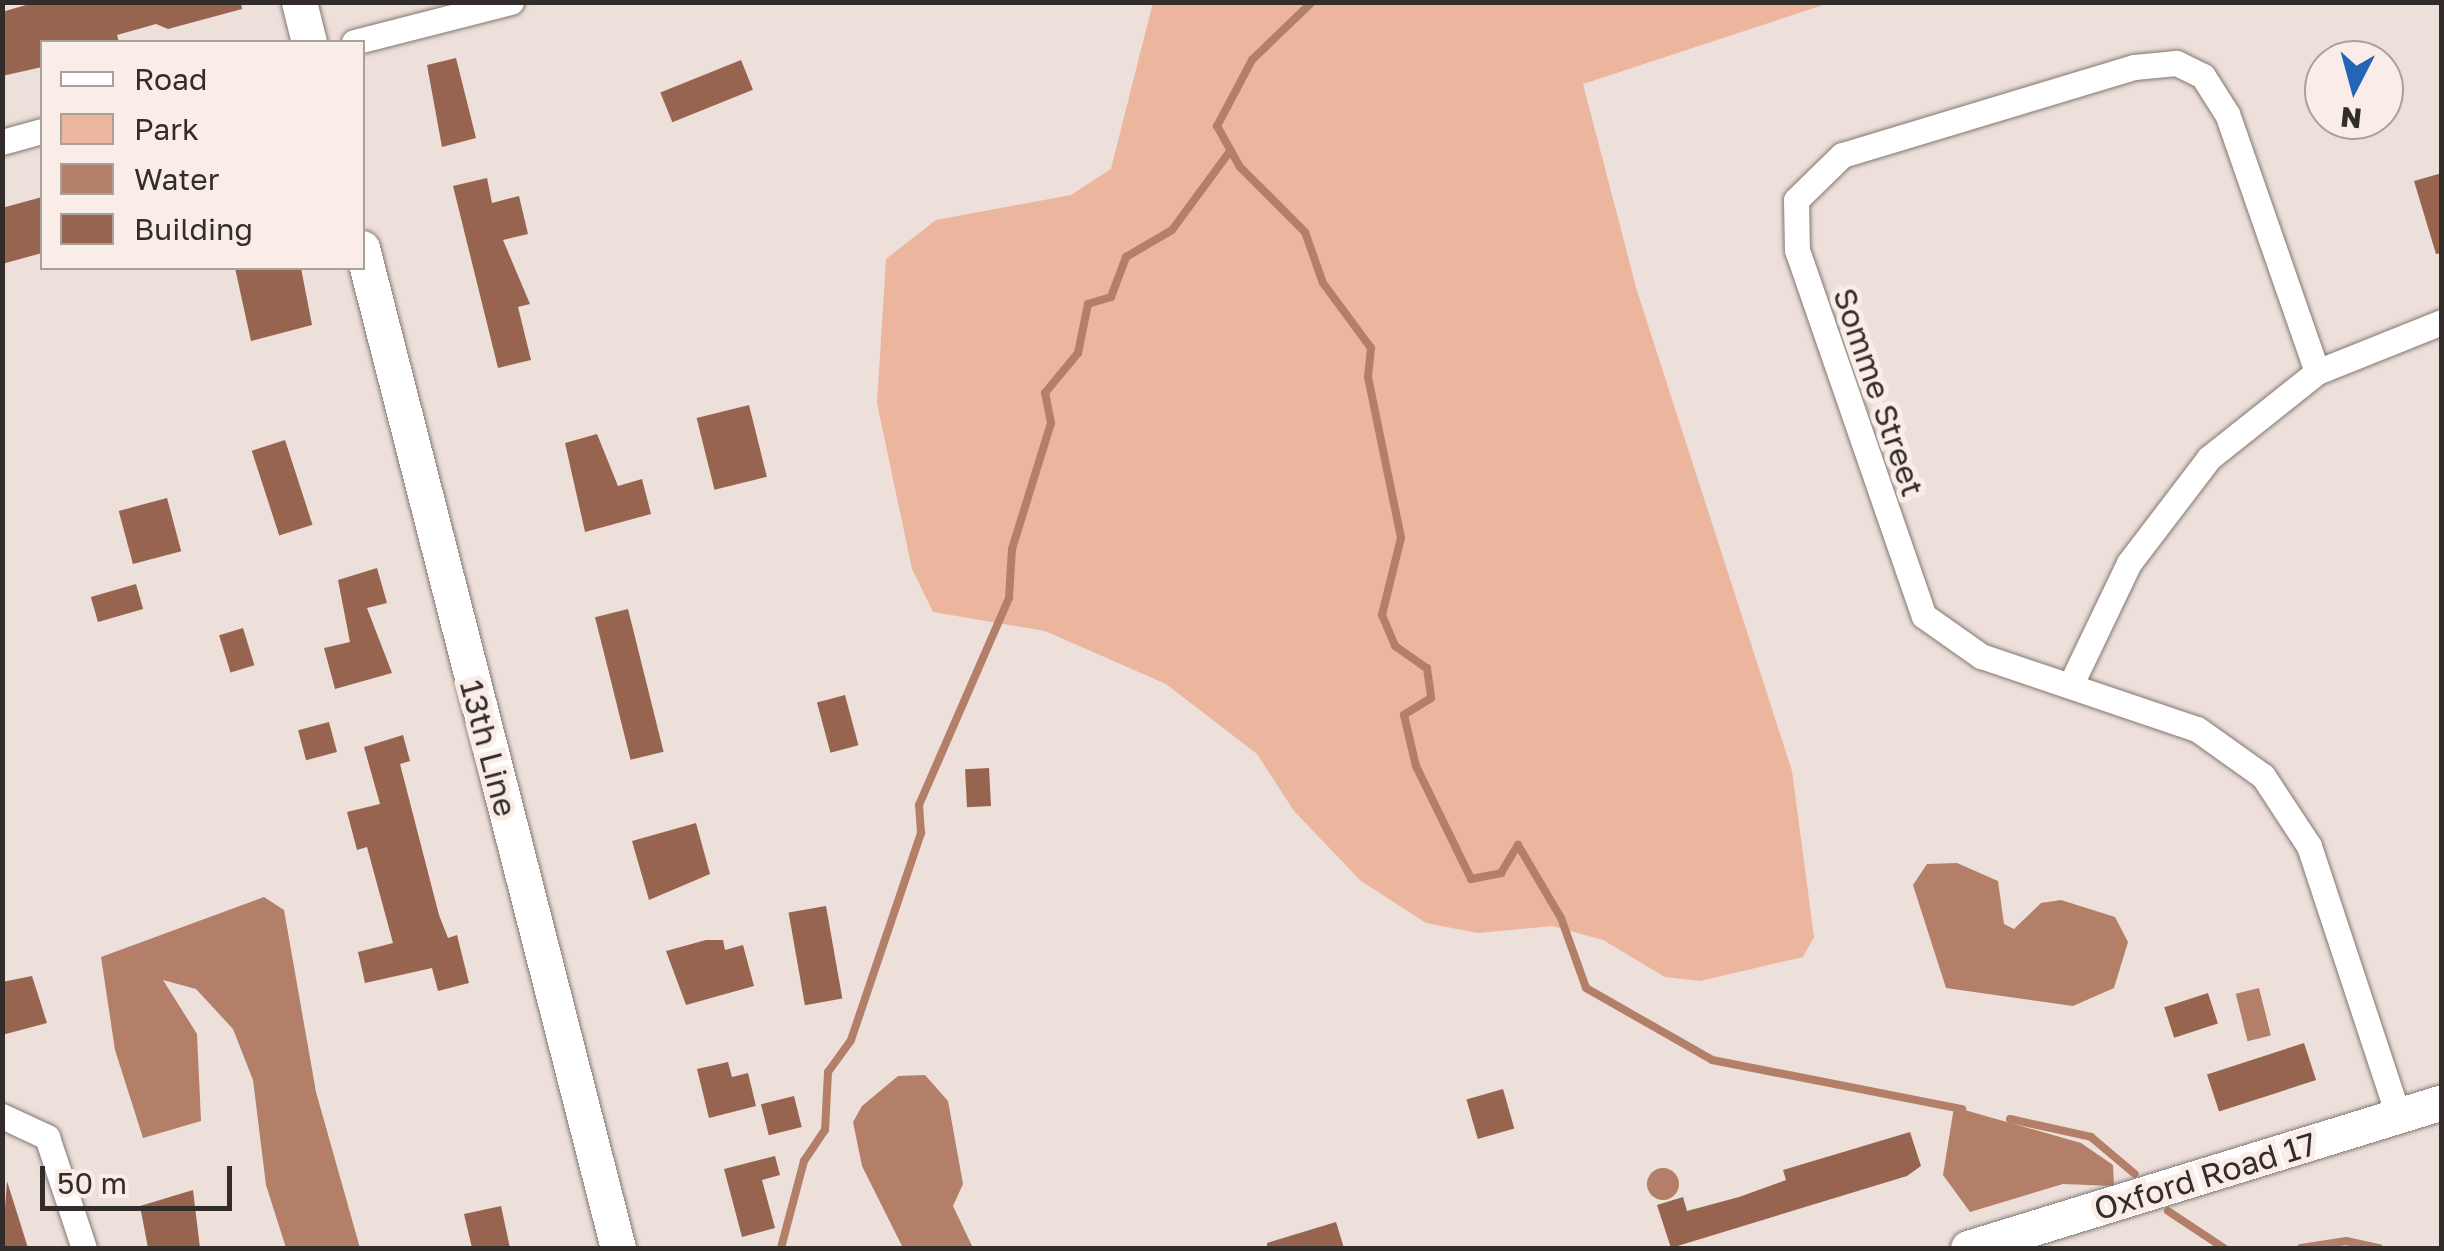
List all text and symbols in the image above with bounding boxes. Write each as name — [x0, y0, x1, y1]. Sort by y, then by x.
legend — [40, 40, 365, 270]
north arrow — [2304, 40, 2404, 140]
text: Road — [134, 61, 208, 97]
text: N — [2339, 101, 2363, 136]
text: Park — [134, 111, 199, 147]
text: Water — [134, 161, 219, 197]
text: Building — [134, 211, 253, 247]
street label: Somme Street — [1825, 283, 1933, 501]
street label: 13th Line — [452, 676, 526, 820]
street label: Oxford Road 17 — [2089, 1124, 2321, 1228]
scale bar — [45, 1146, 238, 1208]
text: 50 m — [57, 1165, 127, 1201]

